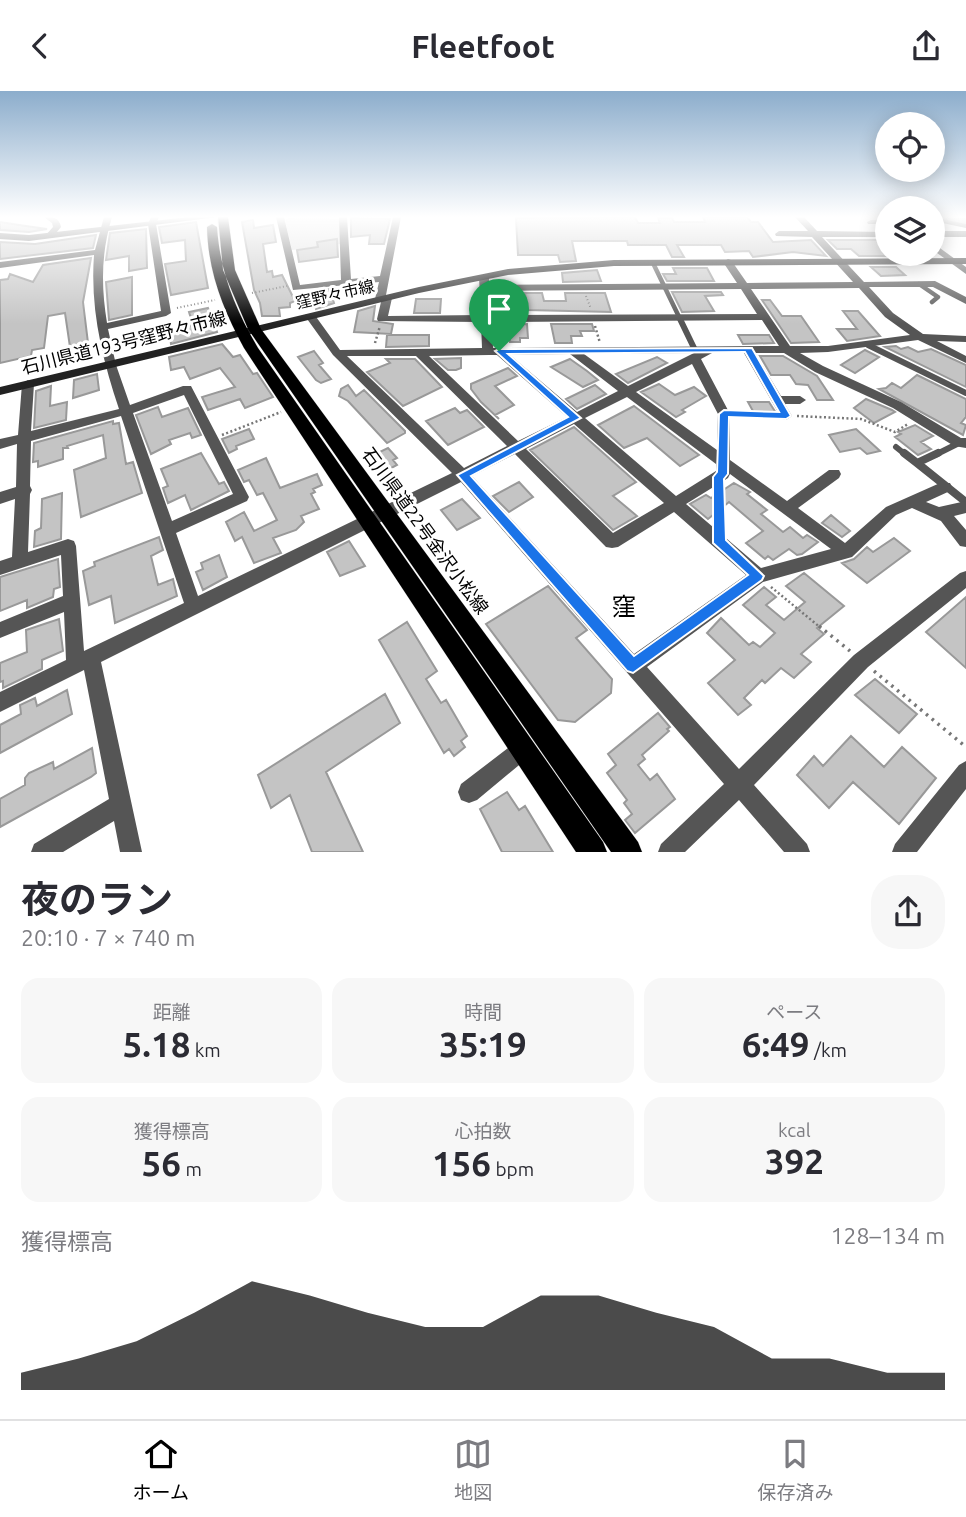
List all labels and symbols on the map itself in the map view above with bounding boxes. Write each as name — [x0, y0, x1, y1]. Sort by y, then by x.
street label: 窪野々市線 — [294, 276, 376, 312]
pin — [469, 279, 529, 351]
street label: 石川県道193号窪野々市線 — [19, 307, 228, 377]
street label: 石川県道22号金沢小松線 — [359, 444, 493, 617]
district label: 窪 — [612, 593, 636, 620]

